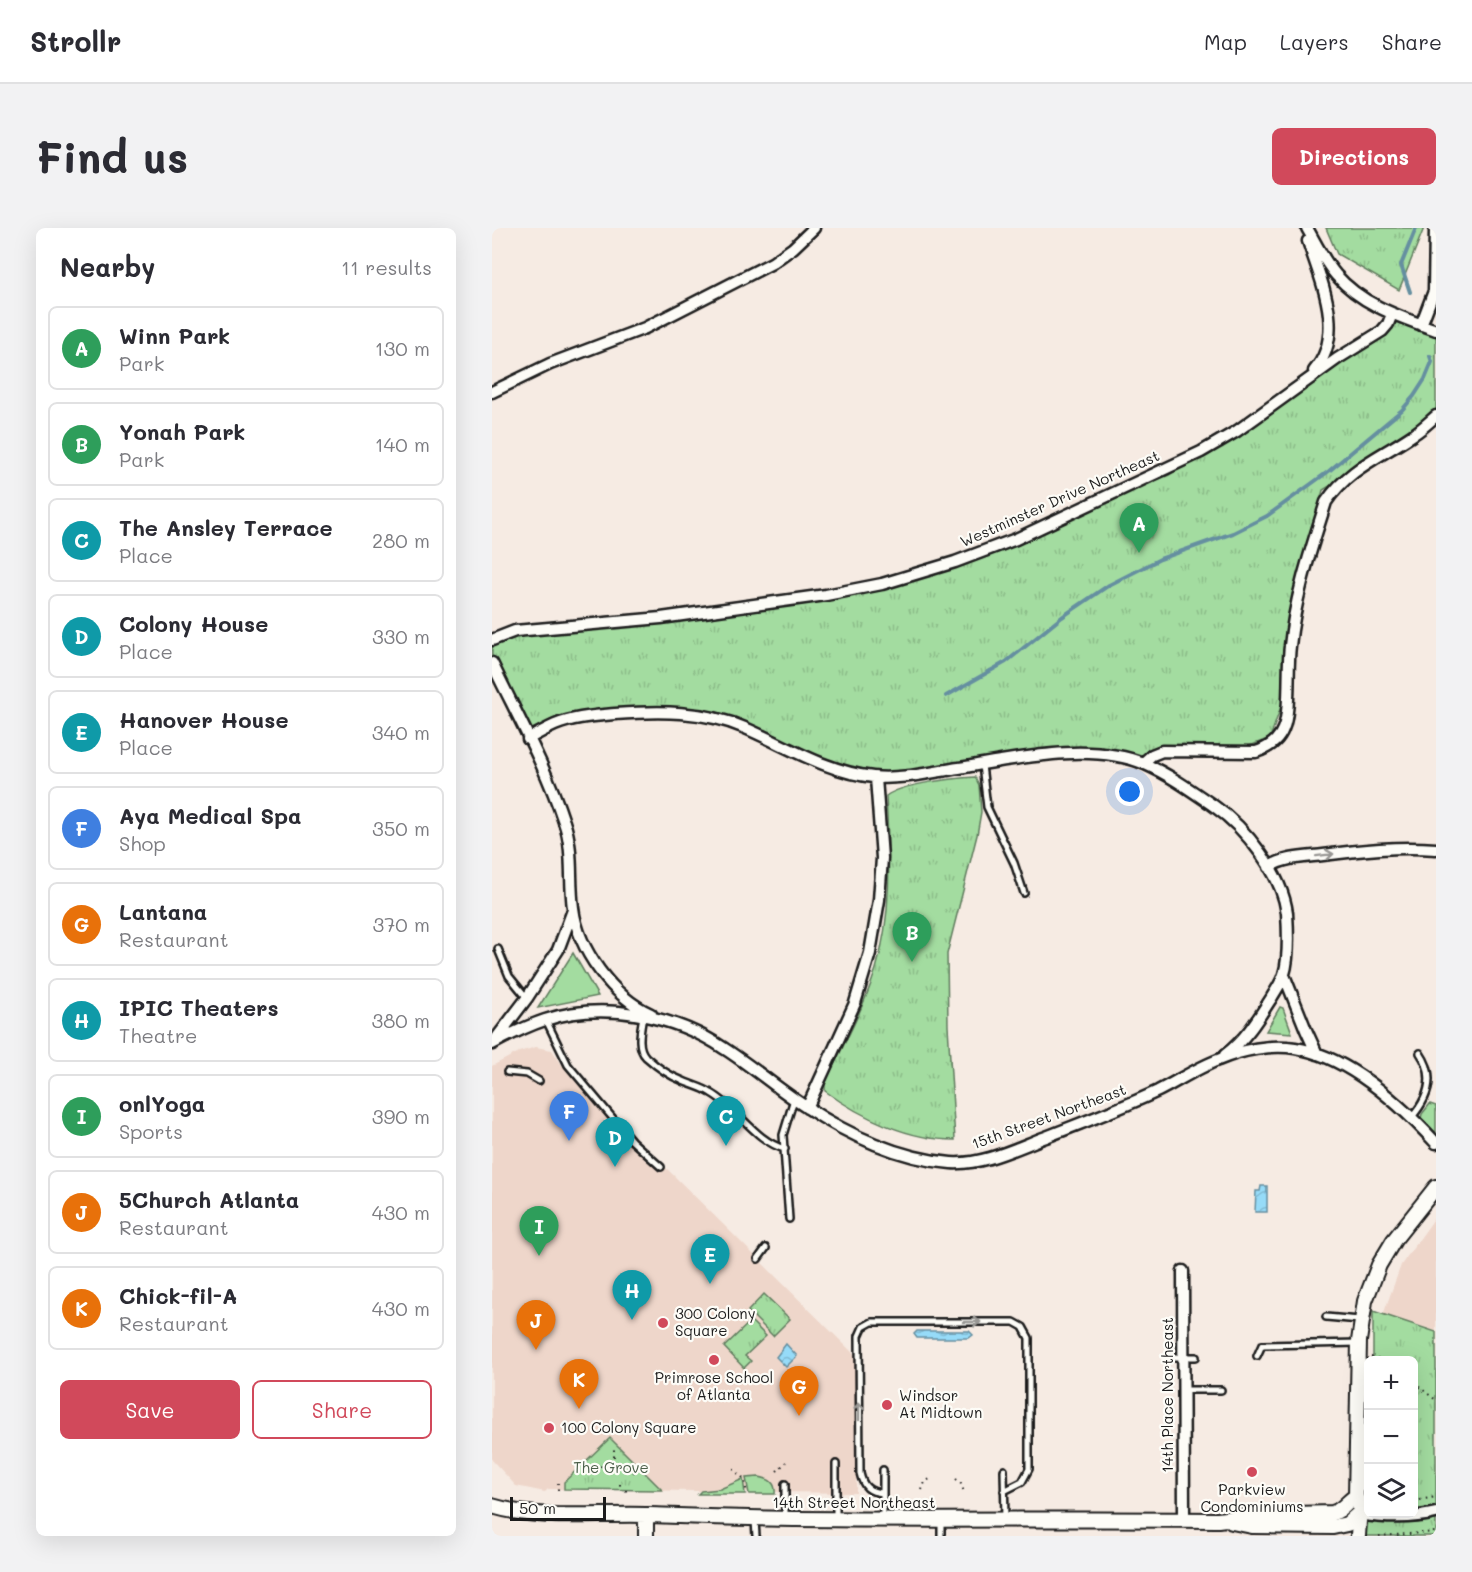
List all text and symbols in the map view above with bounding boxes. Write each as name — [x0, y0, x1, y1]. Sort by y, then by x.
text: Strollr — [30, 23, 121, 59]
text: Map — [1204, 28, 1247, 55]
text: Layers — [1280, 28, 1349, 55]
text: Share — [1382, 28, 1442, 55]
button: Directions — [1272, 128, 1436, 185]
text: Find us — [36, 129, 188, 184]
text: Nearby — [60, 250, 155, 284]
text: 11 results — [341, 254, 432, 280]
text: Winn Park — [119, 321, 230, 350]
text: A — [75, 335, 88, 361]
text: 130 m — [375, 335, 430, 361]
text: Park — [119, 350, 164, 376]
text: Yonah Park — [119, 417, 245, 446]
text: B — [75, 431, 88, 457]
text: 140 m — [375, 431, 430, 457]
street label: Westminster Drive Northeast — [957, 445, 1162, 551]
text: Park — [119, 446, 164, 472]
pin: A — [1120, 504, 1158, 553]
text: The Ansley Terrace — [119, 513, 333, 542]
text: C — [74, 527, 89, 553]
text: 280 m — [372, 527, 430, 553]
text: Place — [119, 542, 173, 568]
text: Colony House — [119, 609, 268, 638]
text: D — [74, 623, 89, 649]
text: 330 m — [372, 623, 430, 649]
text: Place — [119, 638, 173, 664]
text: Hanover House — [119, 705, 289, 734]
text: E — [75, 719, 88, 745]
text: 340 m — [372, 719, 430, 745]
text: Place — [119, 734, 173, 760]
your location — [1115, 777, 1144, 806]
text: Aya Medical Spa — [119, 801, 302, 830]
text: F — [75, 815, 88, 841]
text: 350 m — [372, 815, 430, 841]
text: Shop — [119, 830, 166, 856]
one-way arrow — [1315, 849, 1335, 860]
text: Lantana — [119, 897, 207, 926]
text: G — [74, 911, 89, 937]
text: 370 m — [372, 911, 430, 937]
pin: B — [892, 912, 932, 962]
text: Restaurant — [119, 926, 229, 952]
text: IPIC Theaters — [119, 993, 279, 1022]
text: H — [73, 1007, 90, 1033]
text: 380 m — [372, 1007, 430, 1033]
text: Theatre — [119, 1022, 197, 1048]
street label: 15th Street Northeast — [969, 1079, 1129, 1153]
text: onlYoga — [119, 1089, 205, 1118]
pin: F — [550, 1092, 589, 1141]
pin: C — [706, 1096, 746, 1146]
text: I — [76, 1103, 87, 1129]
text: 390 m — [372, 1103, 430, 1129]
text: Sports — [119, 1118, 183, 1144]
pin: D — [596, 1118, 634, 1167]
text: 5Church Atlanta — [119, 1185, 299, 1214]
text: J — [75, 1199, 88, 1225]
text: 430 m — [372, 1199, 430, 1225]
pin: I — [520, 1206, 558, 1256]
text: Restaurant — [119, 1214, 229, 1240]
pin: E — [690, 1234, 730, 1284]
pin: H — [612, 1270, 652, 1320]
text: Chick-fil-A — [119, 1281, 237, 1310]
text: K — [75, 1295, 88, 1321]
text: 430 m — [372, 1295, 430, 1321]
pin: J — [516, 1300, 555, 1350]
place label: 300 Colony Square — [675, 1303, 756, 1340]
text: Restaurant — [119, 1310, 229, 1336]
marker: 300 Colony Square — [656, 1316, 670, 1330]
one-way arrow — [962, 1316, 982, 1328]
street label: 14th Place Northeast — [1157, 1317, 1177, 1473]
marker: Primrose School of Atlanta — [707, 1353, 721, 1367]
map controls — [1364, 1356, 1418, 1518]
button: + — [1364, 1356, 1418, 1410]
pin: K — [560, 1360, 598, 1409]
pin: G — [780, 1366, 818, 1416]
place label: Primrose School of Atlanta — [655, 1367, 773, 1404]
button: Save — [60, 1380, 240, 1439]
button: Share — [252, 1380, 432, 1439]
place label: Windsor At Midtown — [899, 1385, 982, 1422]
marker: Windsor At Midtown — [880, 1398, 894, 1412]
one-way arrow — [854, 1401, 865, 1421]
button: − — [1364, 1410, 1418, 1464]
place label: 100 Colony Square — [561, 1417, 697, 1437]
marker: 100 Colony Square — [542, 1421, 556, 1435]
park label: The Grove — [573, 1457, 649, 1477]
button: layers — [1364, 1464, 1418, 1518]
marker: Parkview Condominiums — [1245, 1465, 1259, 1479]
place label: Parkview Condominiums — [1200, 1479, 1304, 1516]
street label: 14th Street Northeast — [773, 1492, 936, 1512]
scale bar — [510, 1494, 606, 1522]
text: 50 m — [519, 1497, 556, 1518]

